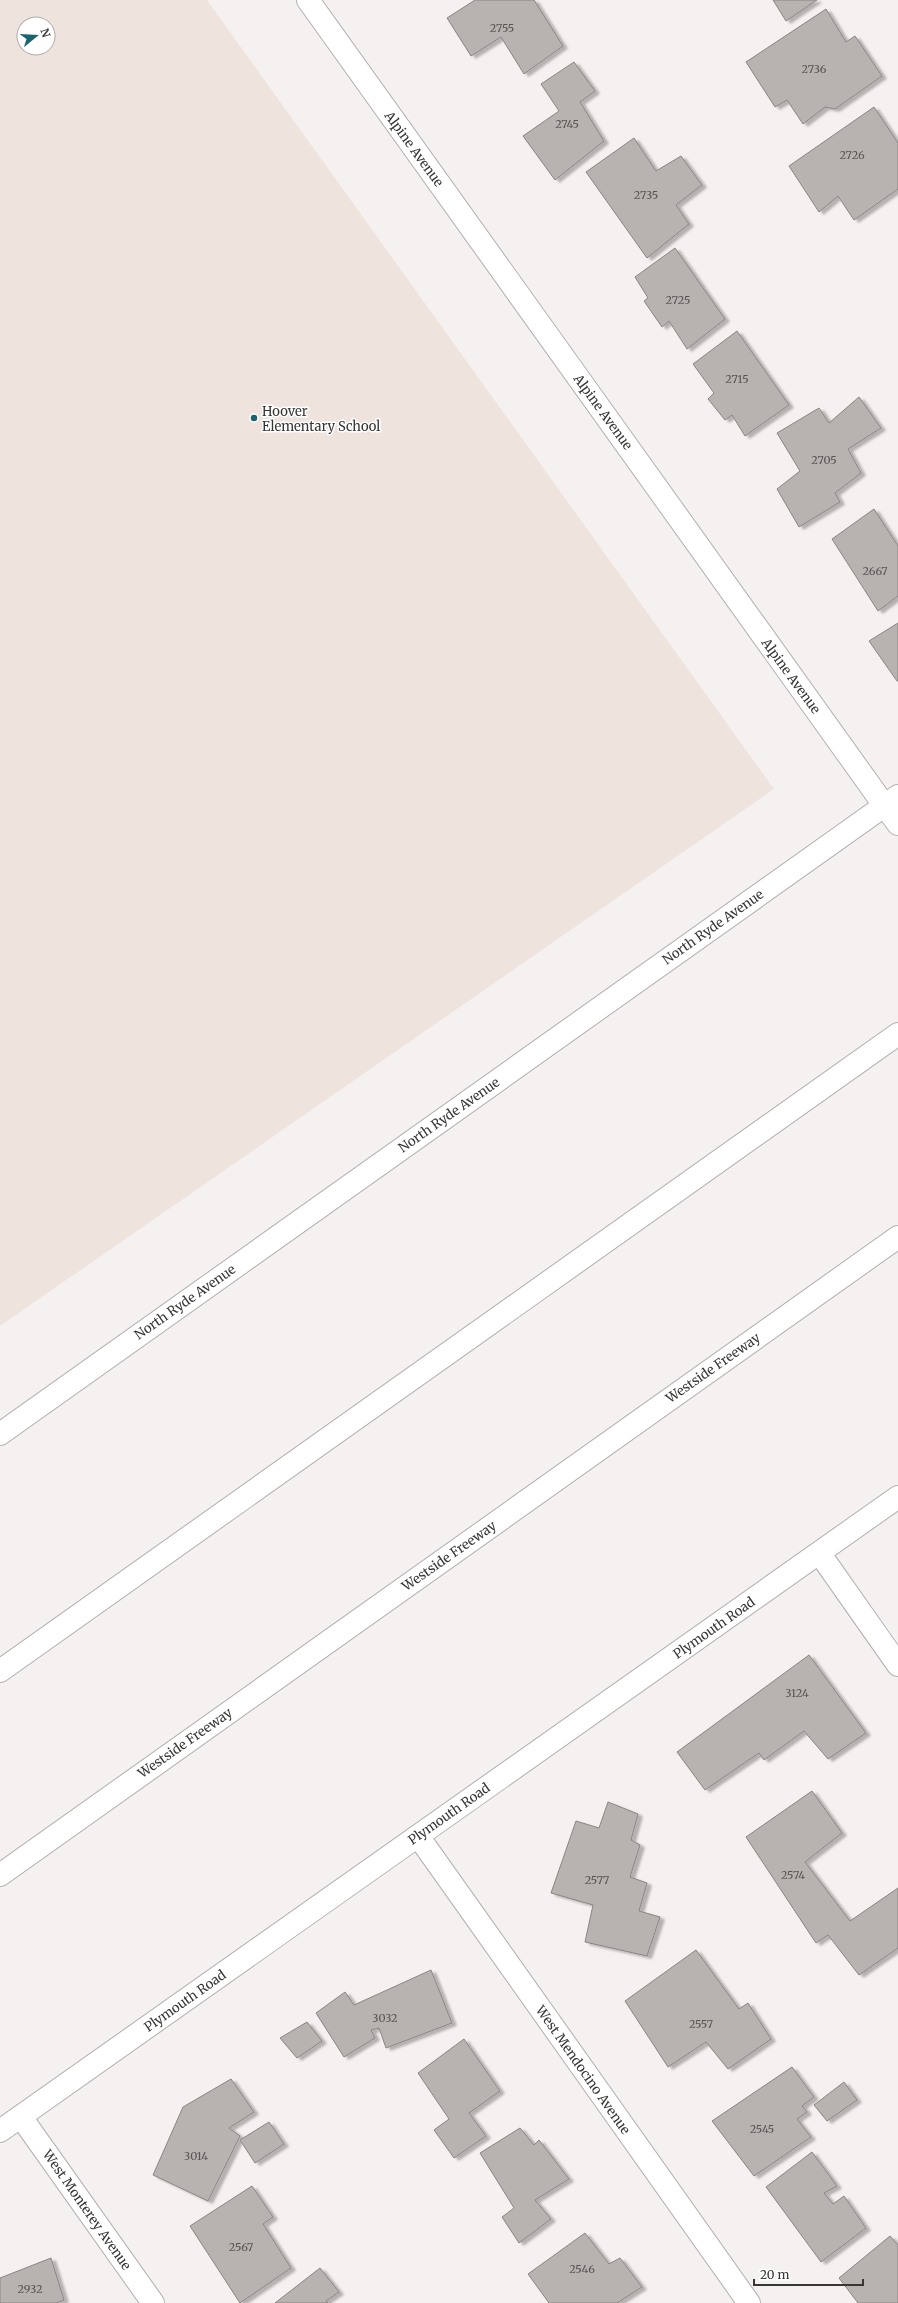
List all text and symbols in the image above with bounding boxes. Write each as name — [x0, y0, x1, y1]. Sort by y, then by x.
north arrow — [16, 16, 56, 56]
house number: 2755 — [490, 21, 514, 35]
text: N — [38, 27, 54, 39]
house number: 2736 — [801, 62, 827, 76]
street label: Alpine Avenue — [380, 107, 447, 190]
house number: 2745 — [555, 117, 579, 131]
house number: 2726 — [839, 148, 865, 162]
house number: 2735 — [634, 188, 658, 202]
house number: 2725 — [666, 293, 690, 307]
street label: Alpine Avenue — [569, 370, 636, 453]
house number: 2715 — [725, 372, 749, 386]
place label: Hoover Elementary School — [262, 403, 380, 435]
marker: Hoover Elementary School — [249, 413, 259, 423]
house number: 2705 — [811, 453, 837, 467]
house number: 2667 — [863, 564, 887, 578]
street label: Alpine Avenue — [757, 634, 824, 717]
street label: North Ryde Avenue — [659, 886, 767, 968]
street label: North Ryde Avenue — [395, 1074, 503, 1156]
street label: North Ryde Avenue — [131, 1261, 239, 1343]
street label: Westside Freeway — [662, 1329, 764, 1407]
street label: Westside Freeway — [398, 1517, 500, 1595]
street label: Plymouth Road — [670, 1593, 758, 1663]
house number: 3124 — [785, 1686, 809, 1700]
street label: Westside Freeway — [134, 1704, 236, 1782]
street label: Plymouth Road — [405, 1779, 493, 1849]
house number: 2574 — [781, 1868, 805, 1882]
house number: 2577 — [585, 1873, 609, 1887]
street label: Plymouth Road — [141, 1966, 229, 2036]
street label: West Mendocino Avenue — [531, 2001, 634, 2138]
house number: 3032 — [372, 2011, 398, 2025]
house number: 2557 — [689, 2017, 713, 2031]
house number: 2545 — [750, 2122, 774, 2136]
street label: West Monterey Avenue — [39, 2146, 135, 2274]
house number: 3014 — [184, 2149, 208, 2163]
house number: 2567 — [229, 2240, 253, 2254]
scale bar — [754, 2261, 863, 2287]
house number: 2546 — [569, 2262, 595, 2276]
text: 20 m — [760, 2267, 789, 2282]
house number: 2932 — [18, 2282, 42, 2296]

